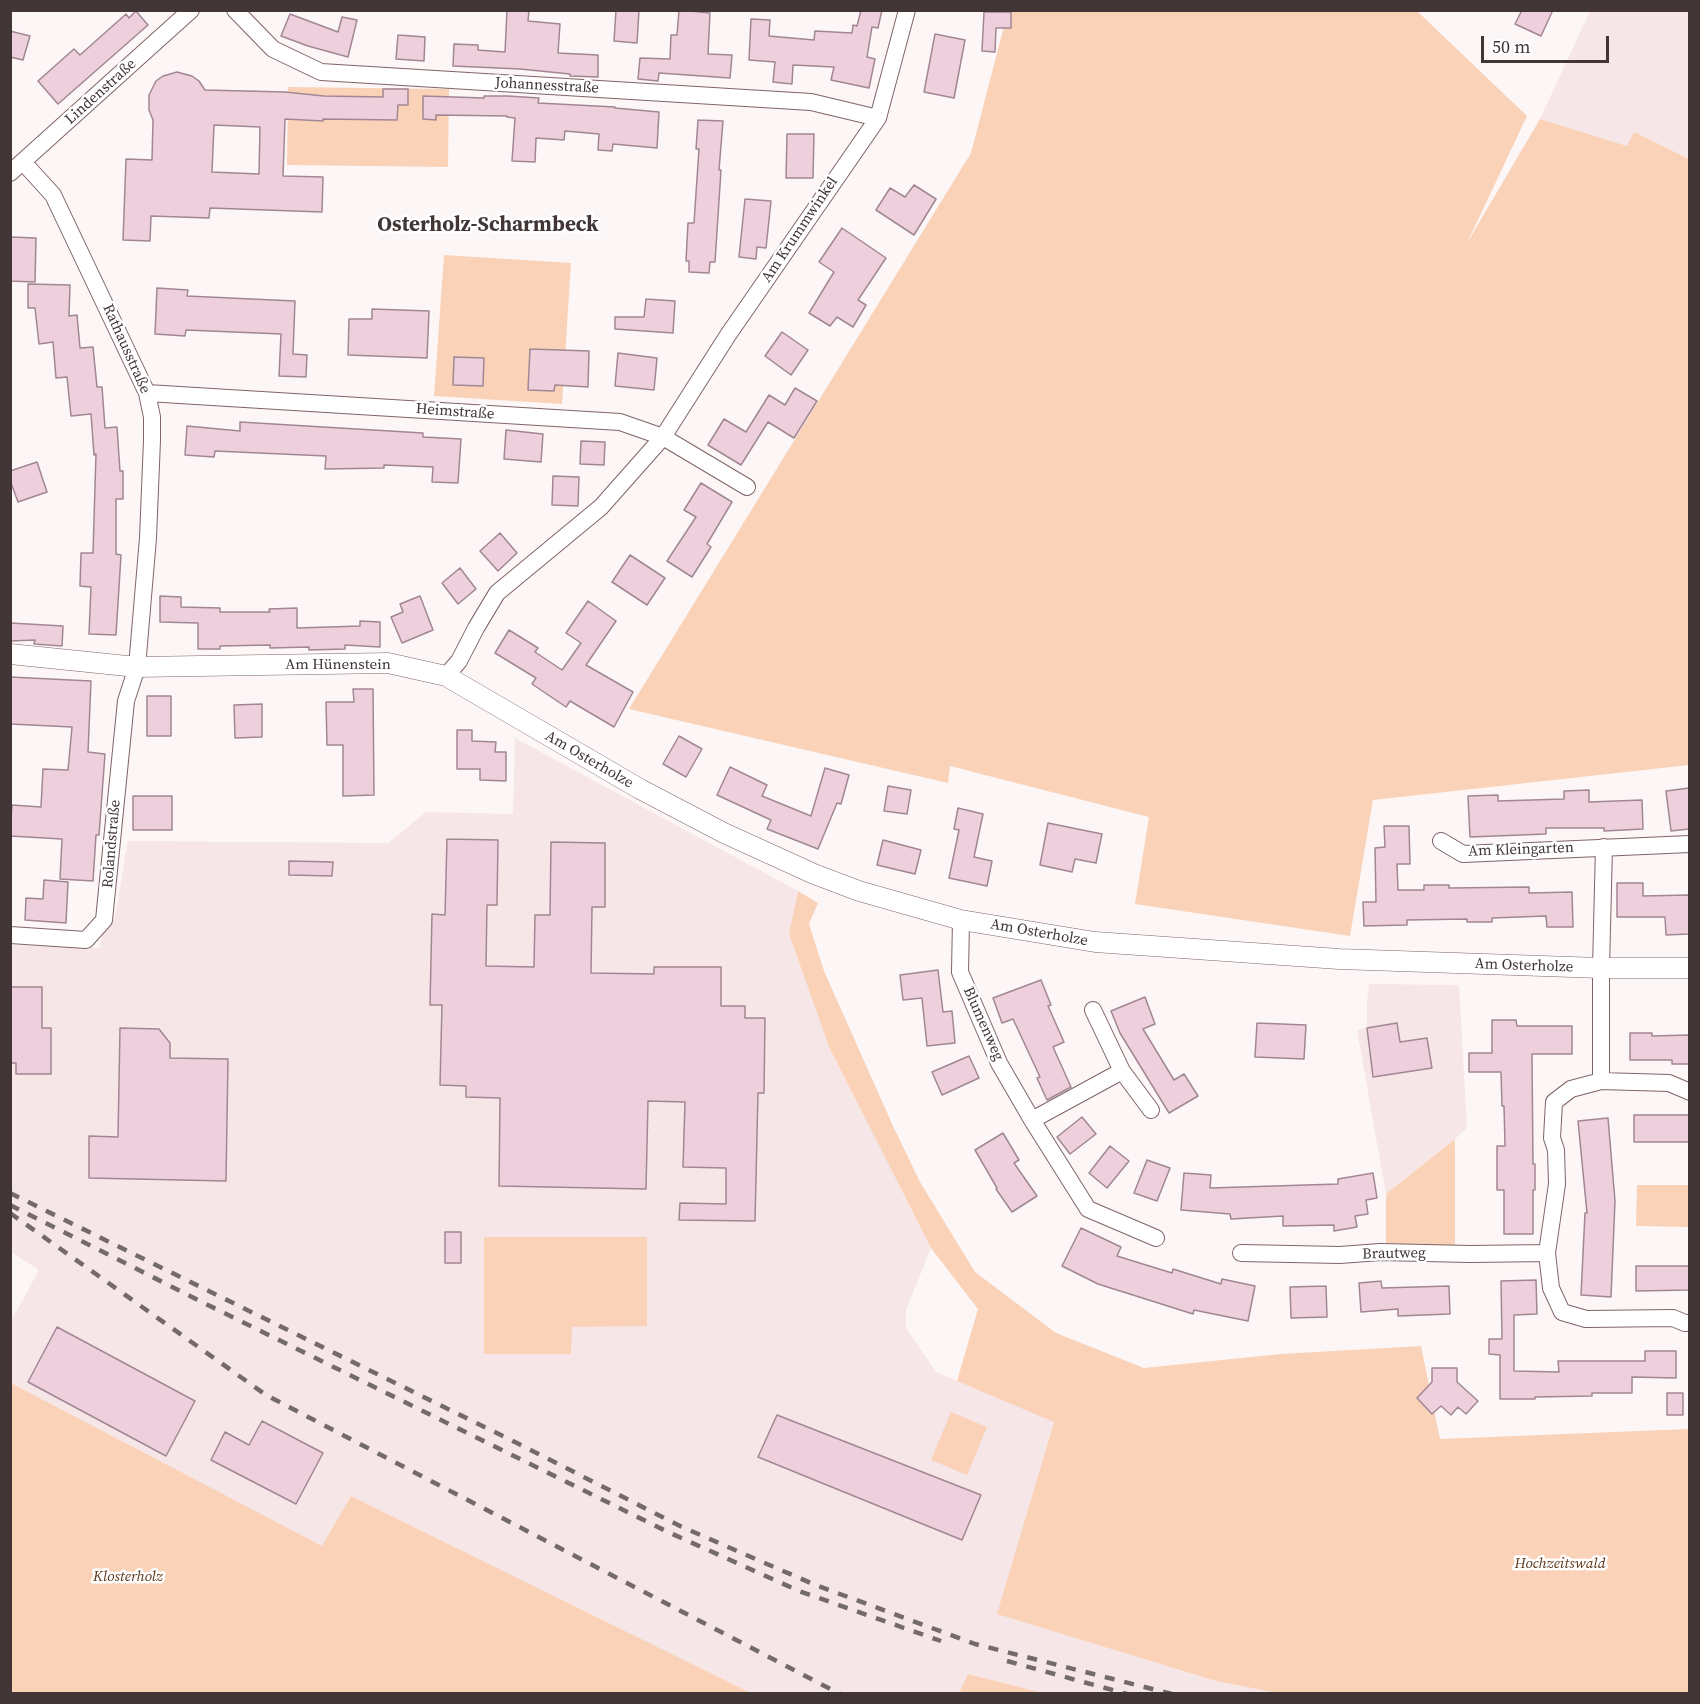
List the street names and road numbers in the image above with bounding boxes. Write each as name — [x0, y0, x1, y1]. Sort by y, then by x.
street label: Lindenstraße — [62, 55, 140, 129]
street label: Johannesstraße — [495, 74, 599, 98]
street label: Am Krummwinkel — [758, 174, 842, 286]
street label: Rathausstraße — [98, 302, 154, 396]
street label: Heimstraße — [415, 400, 495, 424]
street label: Am Hünenstein — [285, 656, 391, 674]
street label: Am Osterholze — [542, 727, 636, 793]
street label: Rolandstraße — [99, 799, 125, 889]
street label: Am Kleingarten — [1468, 839, 1574, 861]
street label: Am Osterholze — [989, 916, 1089, 950]
street label: Am Osterholze — [1474, 955, 1574, 977]
street label: Blumenweg — [959, 984, 1007, 1064]
street label: Brautweg — [1362, 1244, 1426, 1264]

